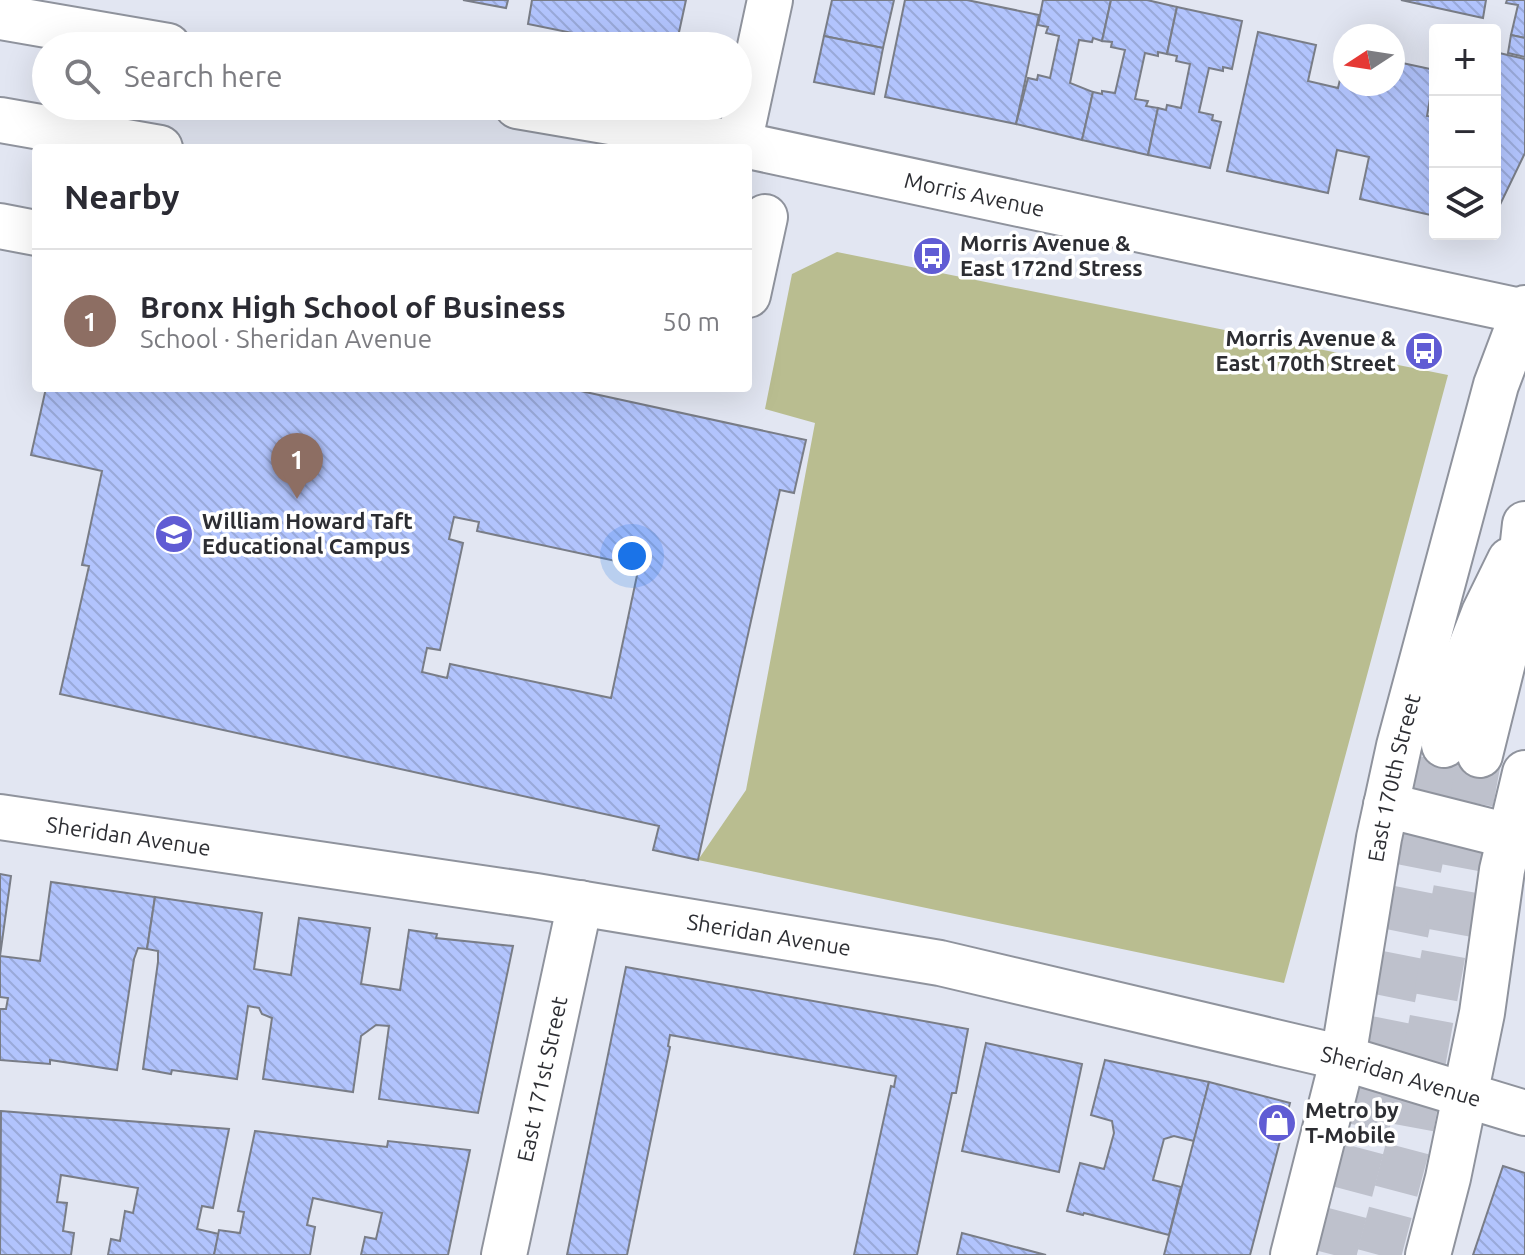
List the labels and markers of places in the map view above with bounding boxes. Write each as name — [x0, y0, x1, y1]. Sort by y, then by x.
place label: Morris Avenue & East 172nd Stress — [960, 230, 1143, 280]
bus stop icon: Morris Avenue & East 172nd Stress — [911, 235, 953, 277]
place label: Morris Avenue & East 170th Street — [1216, 325, 1396, 375]
bus stop icon: Morris Avenue & East 170th Street — [1403, 330, 1445, 372]
pin: 1 — [271, 433, 323, 499]
place label: William Howard Taft Educational Campus — [202, 508, 413, 558]
school or university icon: William Howard Taft Educational Campus — [153, 513, 195, 555]
place label: Metro by T-Mobile — [1305, 1097, 1399, 1147]
shop icon: Metro by T-Mobile — [1256, 1102, 1298, 1144]

